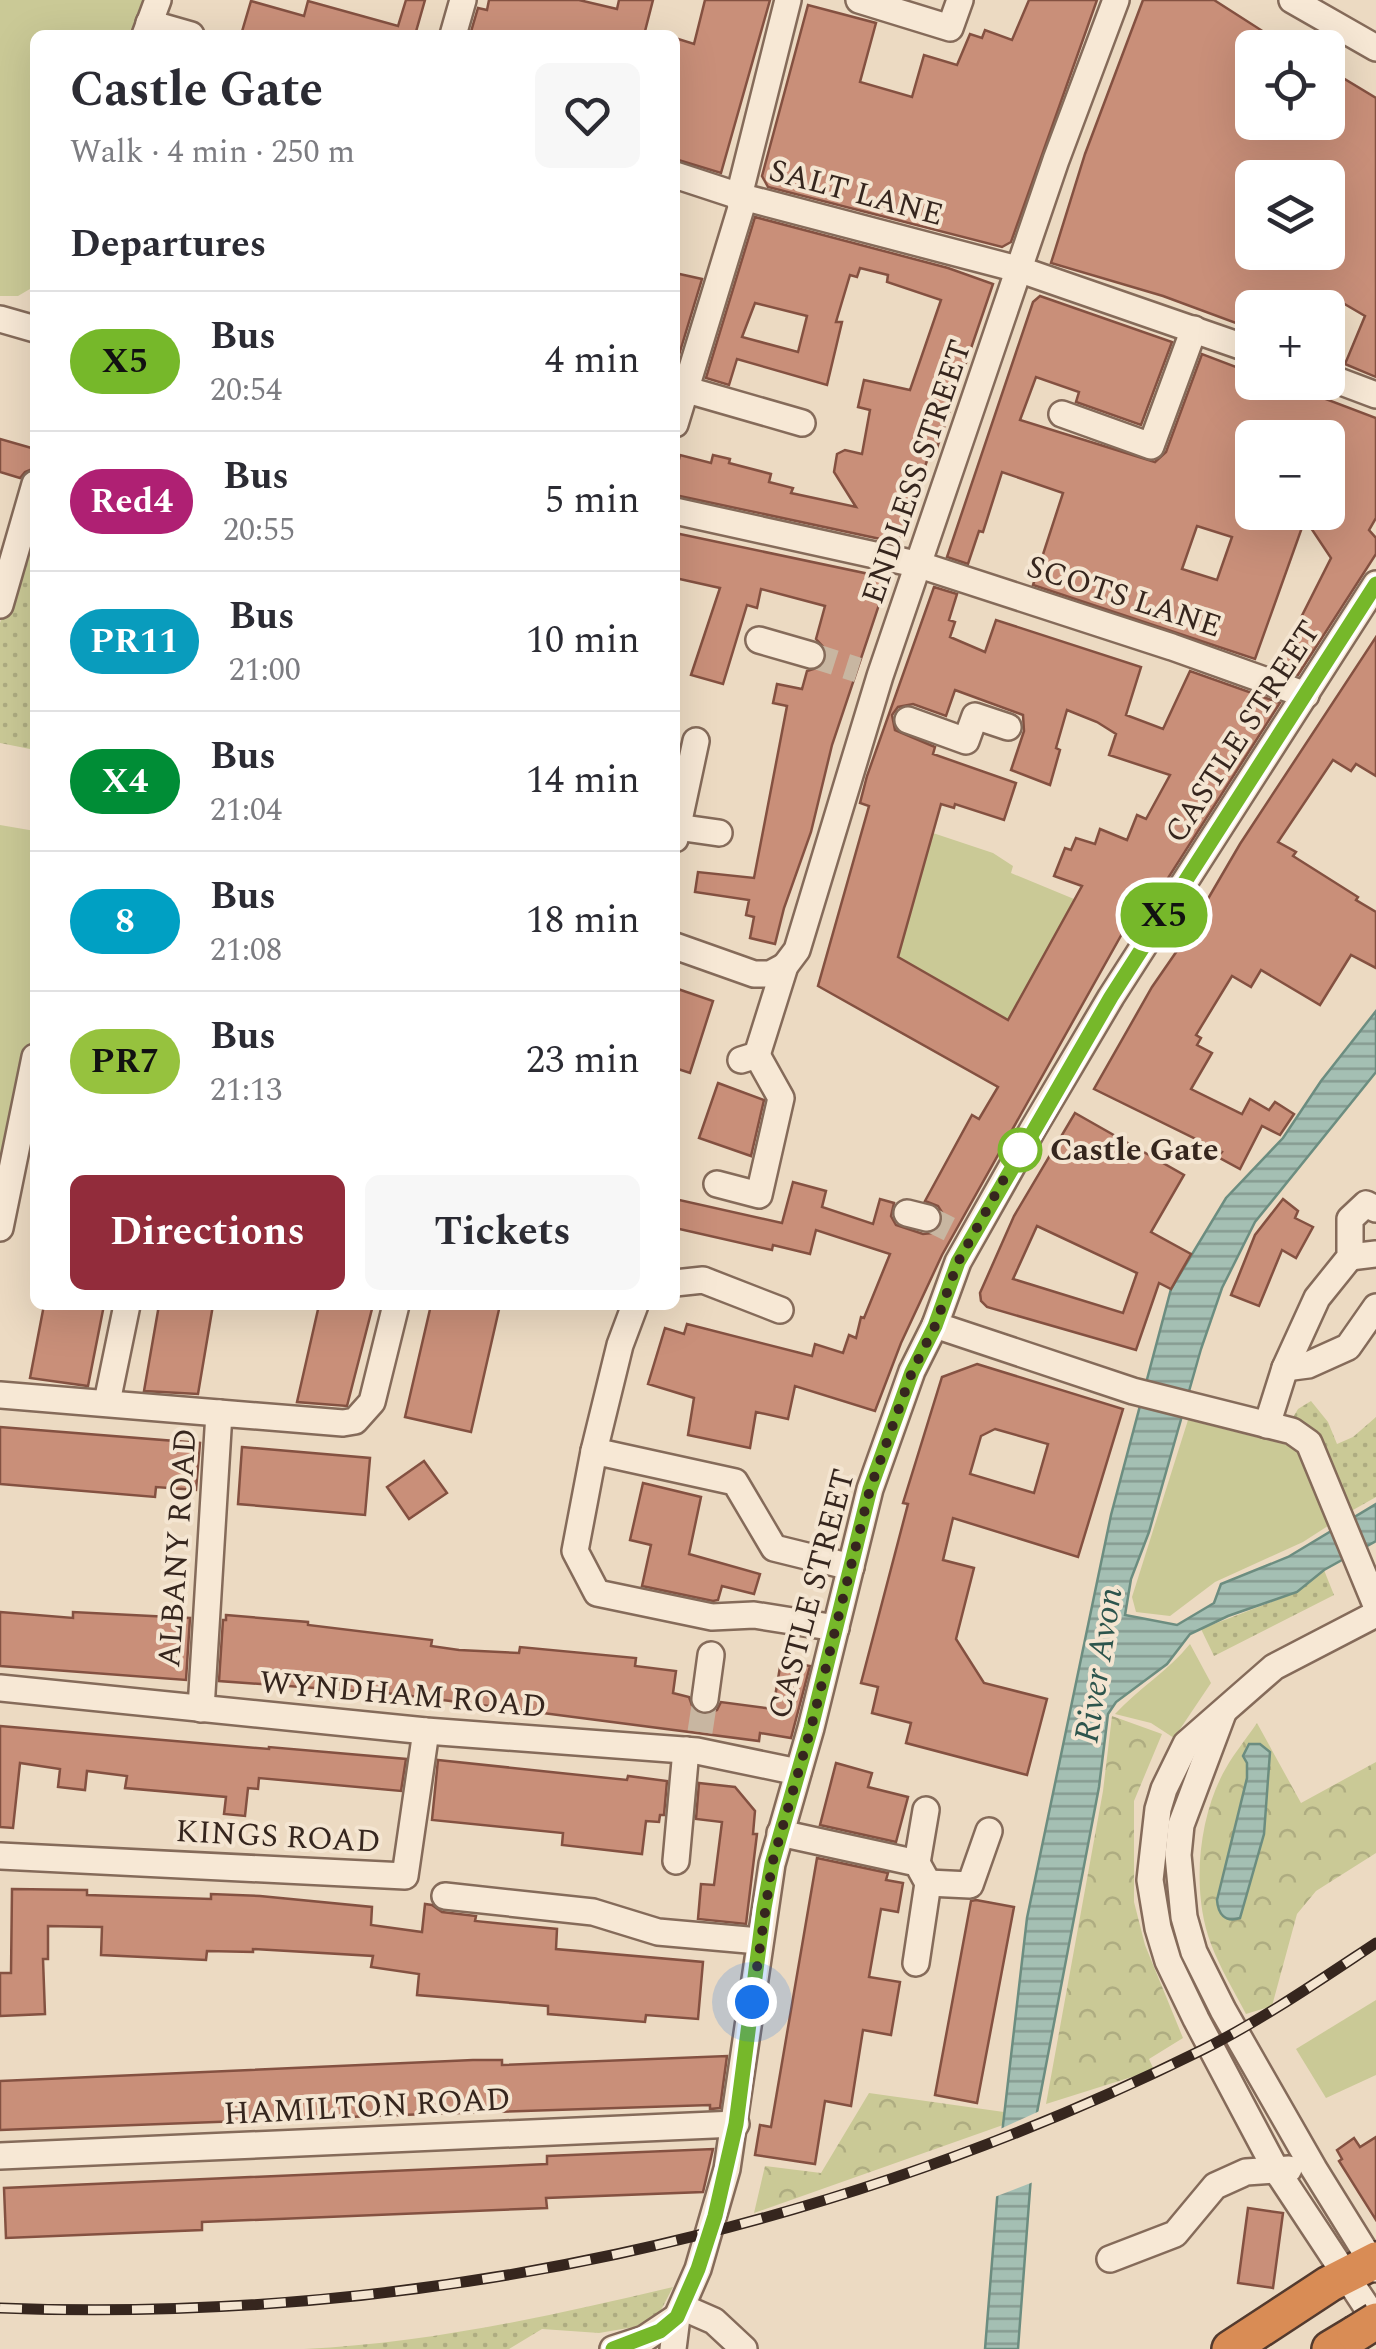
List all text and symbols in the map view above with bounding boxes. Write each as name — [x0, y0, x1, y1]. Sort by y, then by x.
map controls — [1235, 30, 1345, 530]
button: locate — [1235, 30, 1345, 140]
text: Castle Gate — [70, 54, 323, 127]
button: heart — [535, 63, 640, 168]
text: Walk · 4 min · 250 m — [70, 128, 355, 177]
street label: SALT LANE — [763, 146, 949, 240]
button: layers — [1235, 160, 1345, 270]
text: Departures — [70, 216, 266, 274]
button: + — [1235, 290, 1345, 400]
text: Bus — [210, 308, 276, 366]
text: 4 min — [545, 332, 640, 390]
street label: ENDLESS STREET — [849, 333, 985, 611]
text: X5 — [102, 335, 148, 388]
text: 20:54 — [210, 366, 282, 415]
button: − — [1235, 420, 1345, 530]
text: Bus — [223, 448, 289, 506]
text: 5 min — [545, 472, 640, 530]
text: Red4 — [90, 475, 173, 528]
text: 20:55 — [223, 506, 295, 555]
street label: SCOTS LANE — [1020, 542, 1228, 652]
text: Bus — [229, 588, 295, 646]
street label: CASTLE STREET — [1152, 611, 1334, 853]
text: 10 min — [526, 612, 640, 670]
text: PR11 — [90, 615, 179, 668]
text: 21:00 — [229, 646, 301, 695]
text: Bus — [210, 728, 276, 786]
text: 14 min — [526, 752, 640, 810]
text: X4 — [102, 755, 148, 808]
text: 21:04 — [210, 786, 282, 835]
text: Bus — [210, 868, 276, 926]
line badge: X5 — [1119, 882, 1209, 948]
text: X5 — [1141, 889, 1187, 942]
text: 18 min — [526, 892, 640, 950]
text: 8 — [115, 895, 135, 948]
text: 21:08 — [210, 926, 282, 975]
text: Bus — [210, 1008, 276, 1066]
text: 23 min — [526, 1032, 640, 1090]
text: PR7 — [90, 1035, 160, 1088]
text: 21:13 — [210, 1066, 282, 1115]
place label: Castle Gate — [1050, 1126, 1219, 1175]
marker: Castle Gate — [999, 1129, 1041, 1171]
button: Directions — [70, 1175, 345, 1290]
button: Tickets — [365, 1175, 640, 1290]
street label: ALBANY ROAD — [145, 1427, 211, 1669]
street label: CASTLE STREET — [755, 1464, 869, 1724]
water label: River Avon — [1061, 1583, 1137, 1747]
street label: WYNDHAM ROAD — [257, 1658, 549, 1732]
street label: KINGS ROAD — [174, 1807, 382, 1867]
your location — [727, 1977, 777, 2027]
street label: HAMILTON ROAD — [222, 2075, 512, 2139]

